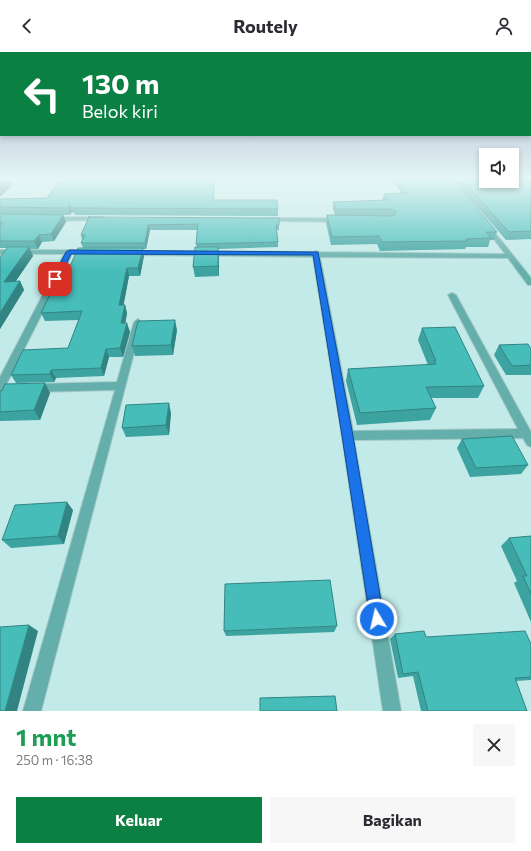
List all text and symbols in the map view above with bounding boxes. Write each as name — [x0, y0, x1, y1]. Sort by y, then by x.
icon: back — [16, 15, 38, 37]
text: Routely — [233, 15, 298, 37]
icon: person — [493, 15, 515, 37]
text: 130 m — [82, 66, 159, 100]
icon: left — [16, 68, 68, 120]
text: Belok kiri — [82, 100, 158, 122]
map controls — [479, 148, 519, 188]
button: sound — [479, 148, 519, 188]
pin — [38, 262, 72, 296]
icon: arrive — [44, 268, 66, 290]
position arrow — [356, 598, 398, 640]
text: 1 mnt — [16, 722, 76, 751]
button: close — [473, 724, 515, 766]
text: 250 m · 16:38 — [16, 752, 93, 768]
button: Keluar — [16, 797, 262, 843]
button: Bagikan — [270, 797, 515, 843]

